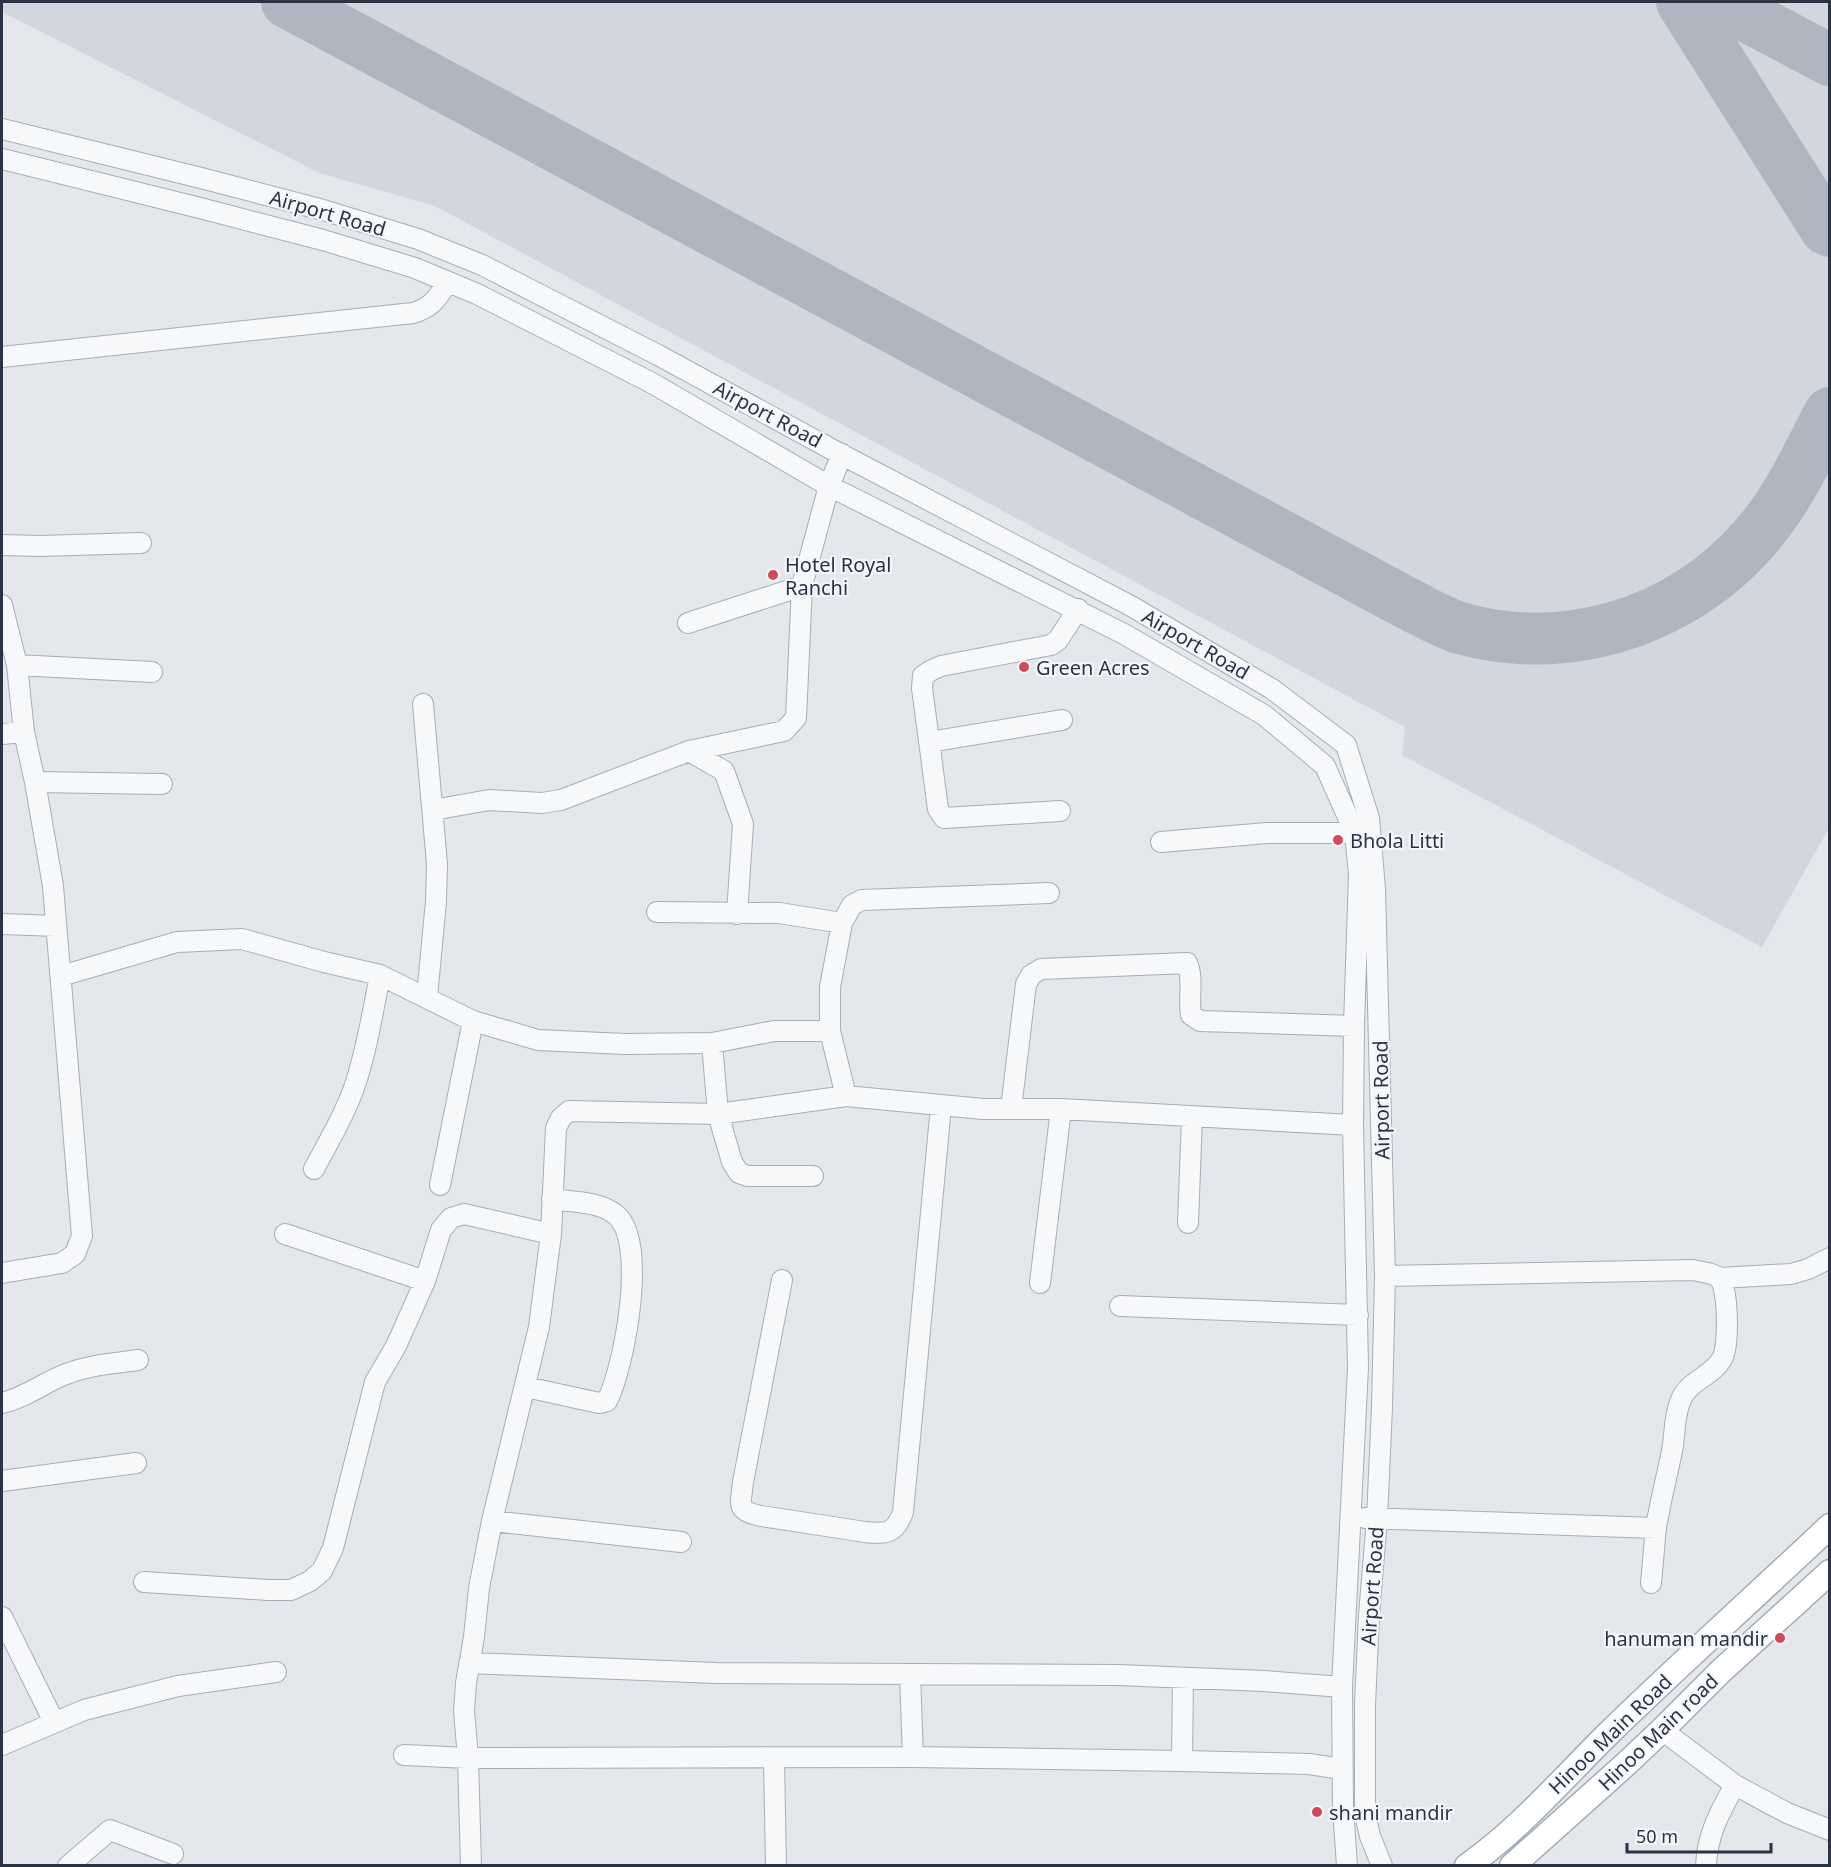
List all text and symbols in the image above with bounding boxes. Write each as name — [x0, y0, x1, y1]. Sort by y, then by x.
street label: Airport Road — [267, 184, 389, 242]
street label: Airport Road — [709, 374, 827, 454]
place label: Hotel Royal Ranchi — [785, 551, 892, 601]
marker: Hotel Royal Ranchi — [766, 568, 780, 582]
street label: Airport Road — [1138, 602, 1254, 686]
place label: Green Acres — [1036, 654, 1150, 681]
marker: Green Acres — [1017, 660, 1031, 674]
place label: Bhola Litti — [1350, 827, 1444, 854]
marker: Bhola Litti — [1331, 833, 1345, 847]
street label: Airport Road — [1366, 1040, 1396, 1160]
street label: Airport Road — [1354, 1526, 1390, 1646]
place label: hanuman mandir — [1604, 1625, 1768, 1652]
marker: hanuman mandir — [1773, 1631, 1787, 1645]
street label: Hinoo Main Road — [1542, 1668, 1678, 1800]
street label: Hinoo Main road — [1592, 1668, 1724, 1796]
place label: shani mandir — [1329, 1799, 1453, 1826]
marker: shani mandir — [1310, 1805, 1324, 1819]
scale bar — [1627, 1816, 1771, 1854]
text: 50 m — [1636, 1824, 1678, 1848]

